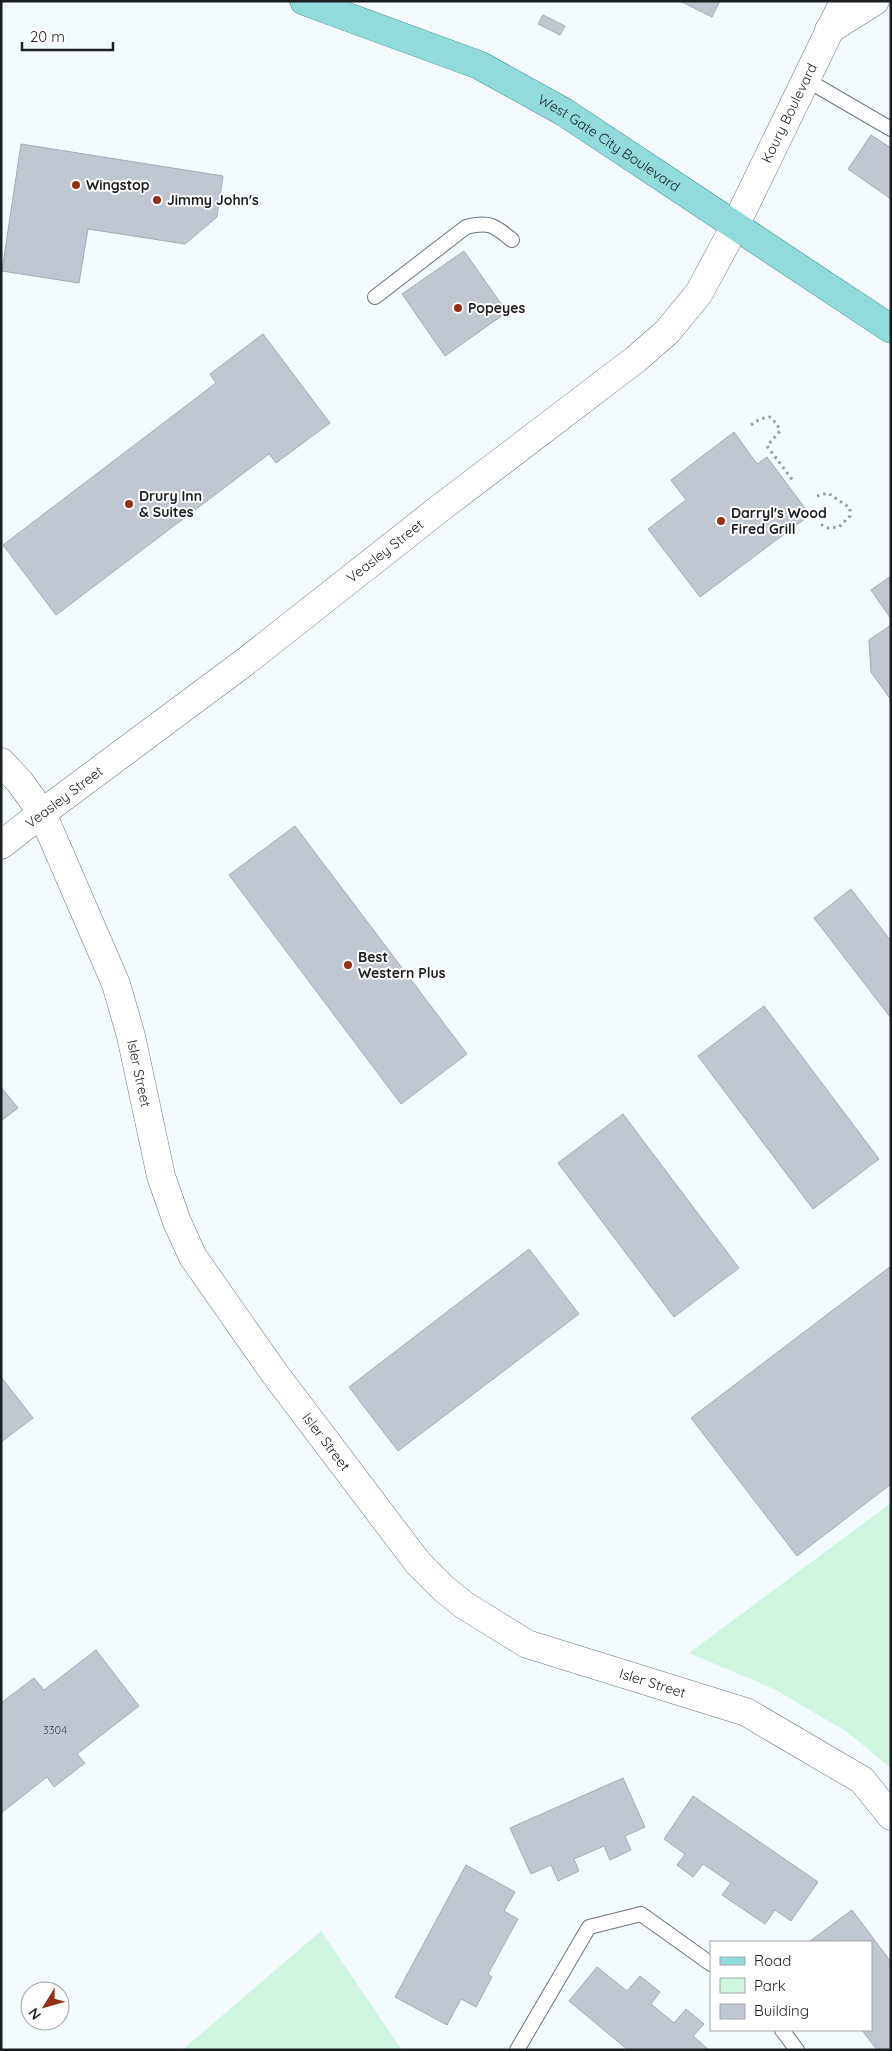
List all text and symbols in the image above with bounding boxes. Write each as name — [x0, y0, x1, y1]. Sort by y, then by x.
scale bar — [22, 20, 114, 52]
text: 20 m — [30, 27, 65, 46]
street label: Koury Boulevard — [757, 60, 821, 166]
street label: West Gate City Boulevard — [535, 90, 684, 196]
place label: Wingstop — [86, 176, 150, 194]
marker: Wingstop — [70, 179, 82, 191]
place label: Jimmy John's — [167, 191, 259, 209]
marker: Jimmy John's — [151, 194, 163, 206]
place label: Popeyes — [468, 299, 525, 317]
marker: Popeyes — [452, 302, 464, 314]
place label: Drury Inn & Suites — [139, 487, 202, 521]
marker: Drury Inn & Suites — [123, 498, 135, 510]
place label: Darryl's Wood Fired Grill — [731, 504, 827, 538]
street label: Veasley Street — [343, 515, 427, 587]
marker: Darryl's Wood Fired Grill — [715, 515, 727, 527]
street label: Veasley Street — [21, 762, 107, 832]
place label: Best Western Plus — [358, 948, 446, 982]
marker: Best Western Plus — [342, 959, 354, 971]
street label: Isler Street — [123, 1038, 155, 1109]
street label: Isler Street — [298, 1409, 354, 1475]
street label: Isler Street — [617, 1664, 688, 1702]
house number: 3304 — [43, 1723, 67, 1737]
legend — [710, 1941, 872, 2031]
text: Road — [754, 1951, 791, 1970]
text: Park — [754, 1976, 786, 1995]
north arrow — [20, 1981, 70, 2031]
text: Building — [754, 2001, 809, 2020]
text: N — [24, 2004, 45, 2023]

